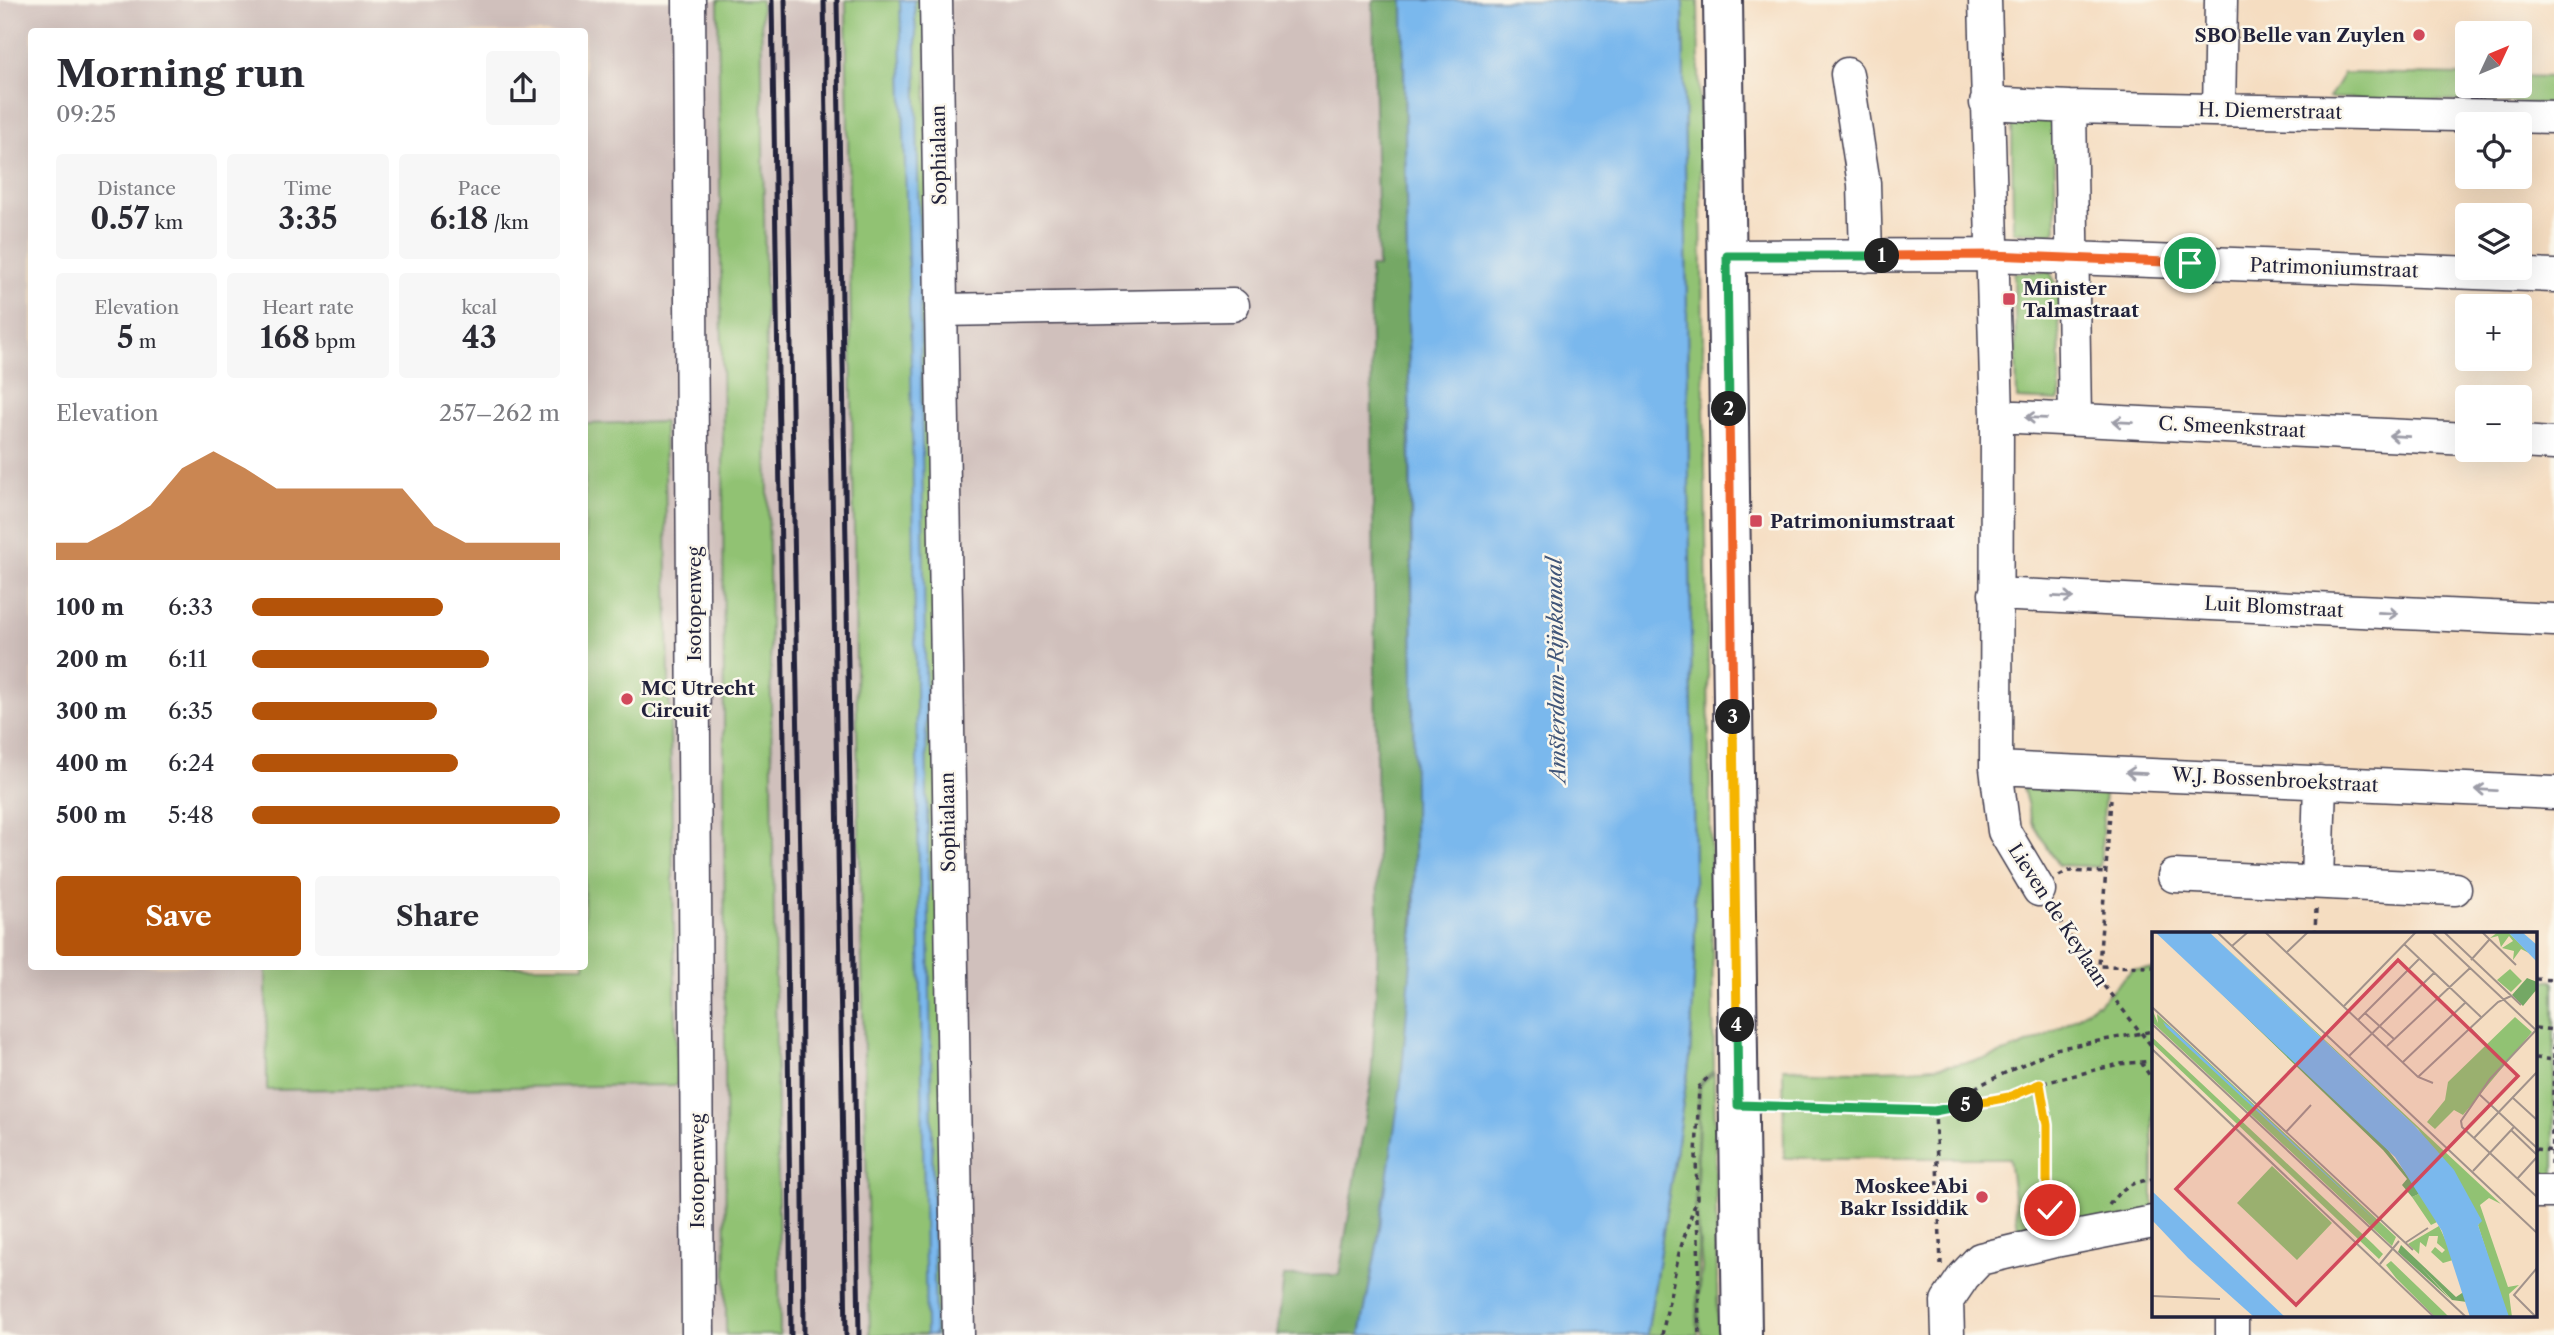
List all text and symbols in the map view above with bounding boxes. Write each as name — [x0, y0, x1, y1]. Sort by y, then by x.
north arrow — [2455, 21, 2532, 98]
map controls — [2455, 21, 2532, 462]
place label: SBO Belle van Zuylen — [2195, 24, 2405, 47]
marker: SBO Belle van Zuylen — [2411, 27, 2427, 43]
text: Morning run — [56, 50, 305, 97]
button: share — [486, 51, 560, 125]
street label: H. Diemerstraat — [2198, 98, 2342, 124]
text: 09:25 — [56, 100, 116, 128]
street label: Sophialaan — [927, 105, 951, 205]
button: locate — [2455, 112, 2532, 189]
text: Distance — [97, 177, 176, 200]
text: Time — [284, 177, 332, 200]
text: Pace — [458, 177, 501, 200]
text: 0.57 — [90, 200, 149, 237]
text: 3:35 — [278, 200, 338, 237]
text: 6:18 — [430, 200, 488, 237]
button: layers — [2455, 203, 2532, 280]
text: km — [149, 211, 183, 234]
text: /km — [488, 211, 529, 234]
pin — [2160, 233, 2220, 293]
pin: 1 — [1864, 238, 1899, 274]
text: 1 — [1877, 244, 1886, 267]
icon: arrive — [2171, 244, 2209, 282]
street label: Patrimoniumstraat — [2249, 254, 2419, 282]
place label: Minister Talmastraat — [2023, 277, 2139, 322]
marker: Minister Talmastraat — [2001, 291, 2017, 307]
button: + — [2455, 294, 2532, 371]
text: Elevation — [94, 296, 179, 319]
text: Heart rate — [262, 296, 354, 319]
text: kcal — [461, 296, 497, 319]
text: 5 — [117, 319, 134, 356]
text: 168 — [260, 319, 310, 356]
text: 43 — [462, 319, 497, 356]
text: m — [134, 330, 156, 353]
text: bpm — [310, 330, 356, 353]
button: − — [2455, 385, 2532, 462]
pin: 2 — [1712, 392, 1746, 426]
text: 2 — [1723, 397, 1734, 420]
text: Elevation — [56, 399, 159, 427]
text: 257–262 m — [439, 399, 560, 427]
one-way arrow — [2025, 411, 2048, 424]
street label: C. Smeenkstraat — [2158, 412, 2307, 442]
one-way arrow — [2112, 415, 2135, 428]
one-way arrow — [2388, 429, 2411, 442]
place label: Patrimoniumstraat — [1770, 510, 1955, 533]
marker: Patrimoniumstraat — [1748, 513, 1764, 529]
street label: Isotopenweg — [683, 546, 706, 661]
water label: Amsterdam-Rijnkanaal — [1541, 555, 1571, 786]
one-way arrow — [2051, 591, 2074, 604]
street label: Luit Blomstraat — [2204, 592, 2344, 622]
text: 100 m — [56, 593, 124, 621]
text: 6:33 — [168, 593, 213, 621]
one-way arrow — [2376, 606, 2399, 619]
text: 200 m — [56, 645, 128, 673]
text: 6:11 — [168, 645, 207, 673]
place label: MC Utrecht Circuit — [641, 677, 755, 722]
marker: MC Utrecht Circuit — [619, 691, 635, 707]
text: 300 m — [56, 697, 127, 725]
text: 6:35 — [168, 697, 213, 725]
pin: 3 — [1716, 700, 1750, 734]
text: 3 — [1727, 705, 1738, 728]
text: 400 m — [56, 749, 128, 777]
text: 6:24 — [168, 749, 214, 777]
street label: W.J. Bossenbroekstraat — [2170, 763, 2379, 797]
one-way arrow — [2125, 766, 2148, 779]
street label: Sophialaan — [936, 772, 960, 872]
one-way arrow — [2475, 783, 2498, 796]
text: 500 m — [56, 801, 127, 829]
text: 5:48 — [168, 801, 214, 829]
street label: Lieven de Keylaan — [2003, 839, 2113, 991]
button: Save — [56, 876, 301, 956]
button: Share — [315, 876, 560, 956]
inset map — [2152, 932, 2536, 1318]
pin: 4 — [1720, 1007, 1754, 1042]
text: 4 — [1731, 1013, 1742, 1036]
pin: 5 — [1948, 1088, 1983, 1122]
text: 5 — [1960, 1093, 1971, 1116]
street label: Isotopenweg — [686, 1113, 709, 1228]
place label: Moskee Abi Bakr Issiddik — [1840, 1175, 1968, 1220]
pin — [2020, 1180, 2080, 1240]
marker: Moskee Abi Bakr Issiddik — [1974, 1189, 1990, 1205]
icon: check — [2031, 1191, 2069, 1229]

